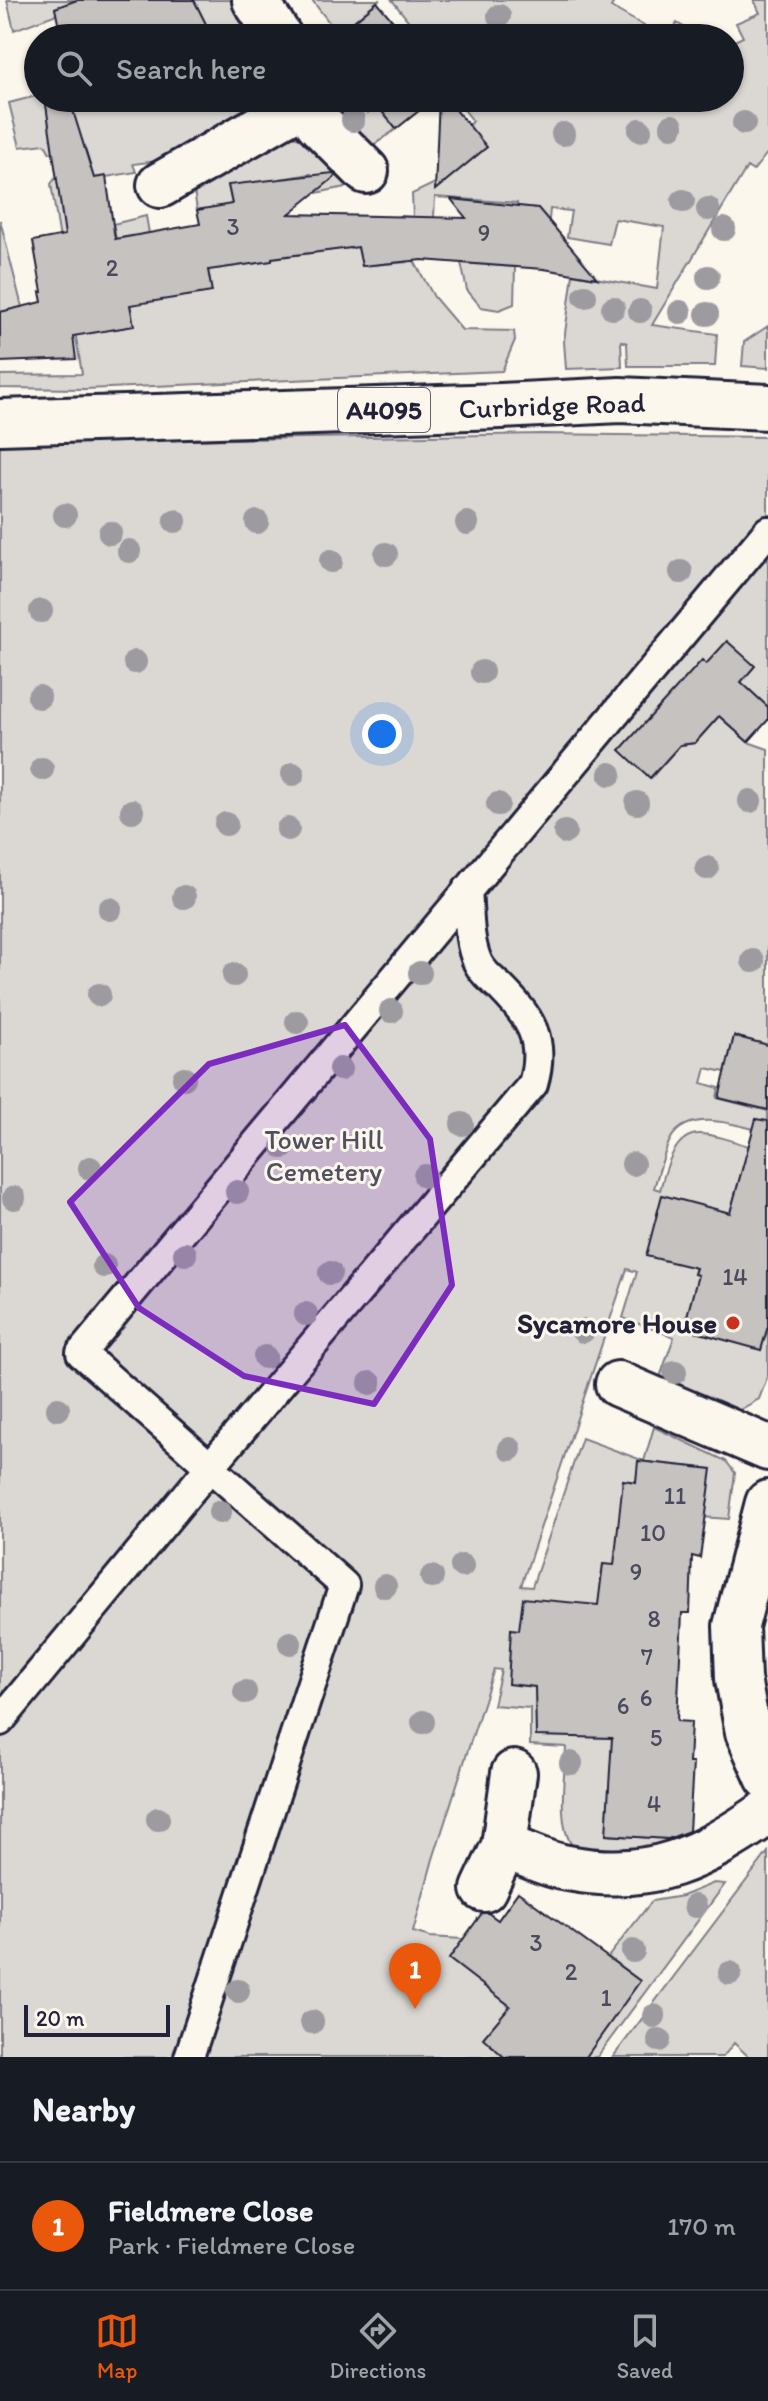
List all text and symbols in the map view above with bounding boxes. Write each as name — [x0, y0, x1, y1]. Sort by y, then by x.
search box — [24, 24, 744, 112]
icon: search — [52, 46, 96, 90]
text: Search here — [116, 50, 266, 87]
house number: 3 — [226, 212, 240, 241]
house number: 9 — [478, 218, 490, 247]
house number: 2 — [106, 253, 119, 282]
street label: Curbridge Road — [458, 385, 646, 425]
road number: A4095 — [338, 388, 430, 432]
your location — [362, 714, 402, 754]
park label: Tower Hill Cemetery — [265, 1122, 383, 1188]
house number: 14 — [722, 1262, 748, 1291]
place label: Sycamore House — [517, 1306, 717, 1340]
marker: Sycamore House — [724, 1314, 742, 1332]
house number: 11 — [664, 1481, 686, 1510]
house number: 10 — [640, 1518, 666, 1547]
house number: 9 — [630, 1557, 642, 1586]
house number: 8 — [647, 1604, 661, 1633]
house number: 7 — [641, 1642, 653, 1671]
house number: 6 — [640, 1683, 652, 1712]
house number: 6 — [617, 1691, 629, 1720]
house number: 5 — [650, 1723, 662, 1752]
house number: 4 — [647, 1789, 661, 1818]
house number: 3 — [529, 1928, 543, 1957]
pin: 1 — [389, 1943, 441, 2009]
house number: 2 — [565, 1957, 578, 1986]
house number: 1 — [600, 1983, 612, 2012]
scale bar — [24, 2001, 170, 2037]
text: 20 m — [36, 2005, 85, 2032]
text: Nearby — [32, 2089, 135, 2130]
text: Fieldmere Close — [108, 2192, 314, 2229]
text: 1 — [52, 2210, 64, 2242]
text: 170 m — [667, 2210, 736, 2242]
text: Park · Fieldmere Close — [108, 2229, 355, 2261]
tab: Map — [95, 2309, 139, 2384]
tab: Directions — [330, 2309, 426, 2384]
tab: Saved — [617, 2309, 673, 2384]

